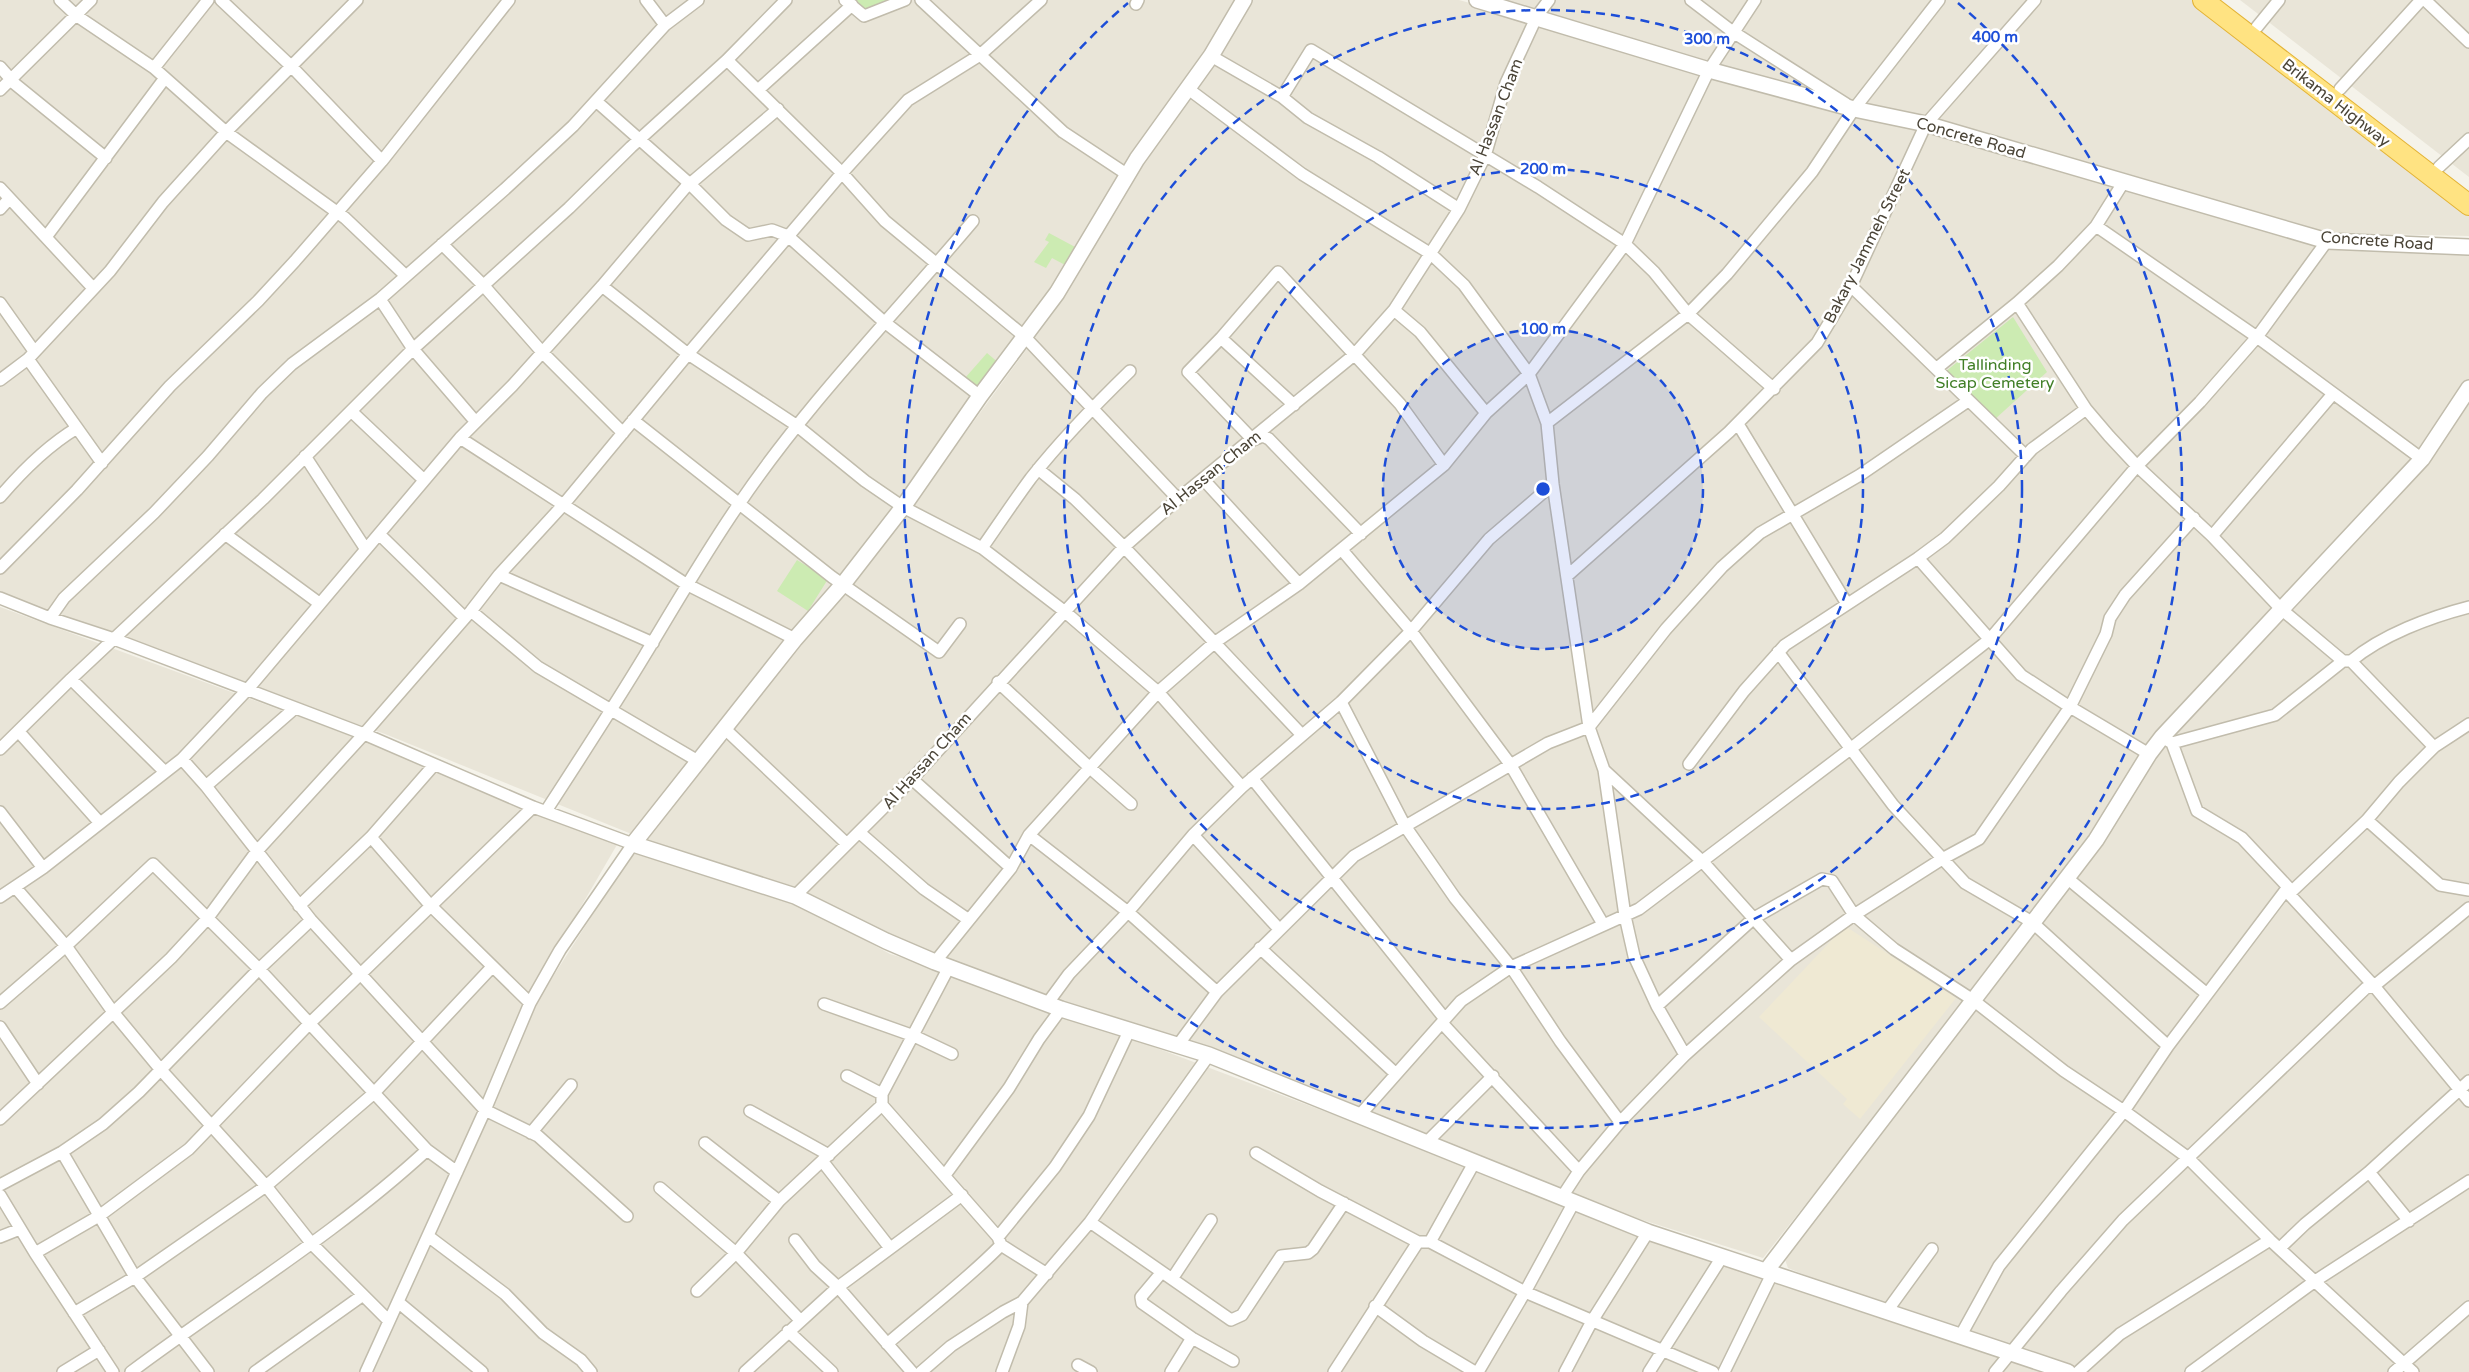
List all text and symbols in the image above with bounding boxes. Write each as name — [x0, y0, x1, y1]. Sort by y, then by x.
text: 400 m — [1972, 28, 2018, 46]
text: 300 m — [1684, 30, 1730, 48]
street label: Brikama Highway — [2278, 54, 2395, 152]
street label: Al Hassan Cham — [1464, 56, 1528, 178]
street label: Concrete Road — [1914, 113, 2028, 163]
text: 200 m — [1520, 160, 1566, 178]
street label: Bakary Jammeh Street — [1819, 165, 1915, 327]
street label: Concrete Road — [2320, 227, 2434, 255]
text: 100 m — [1520, 320, 1566, 338]
park label: Tallinding Sicap Cemetery — [1936, 355, 2055, 393]
street label: Al Hassan Cham — [1157, 426, 1265, 520]
centre of rings — [1534, 480, 1552, 498]
street label: Al Hassan Cham — [878, 708, 976, 814]

